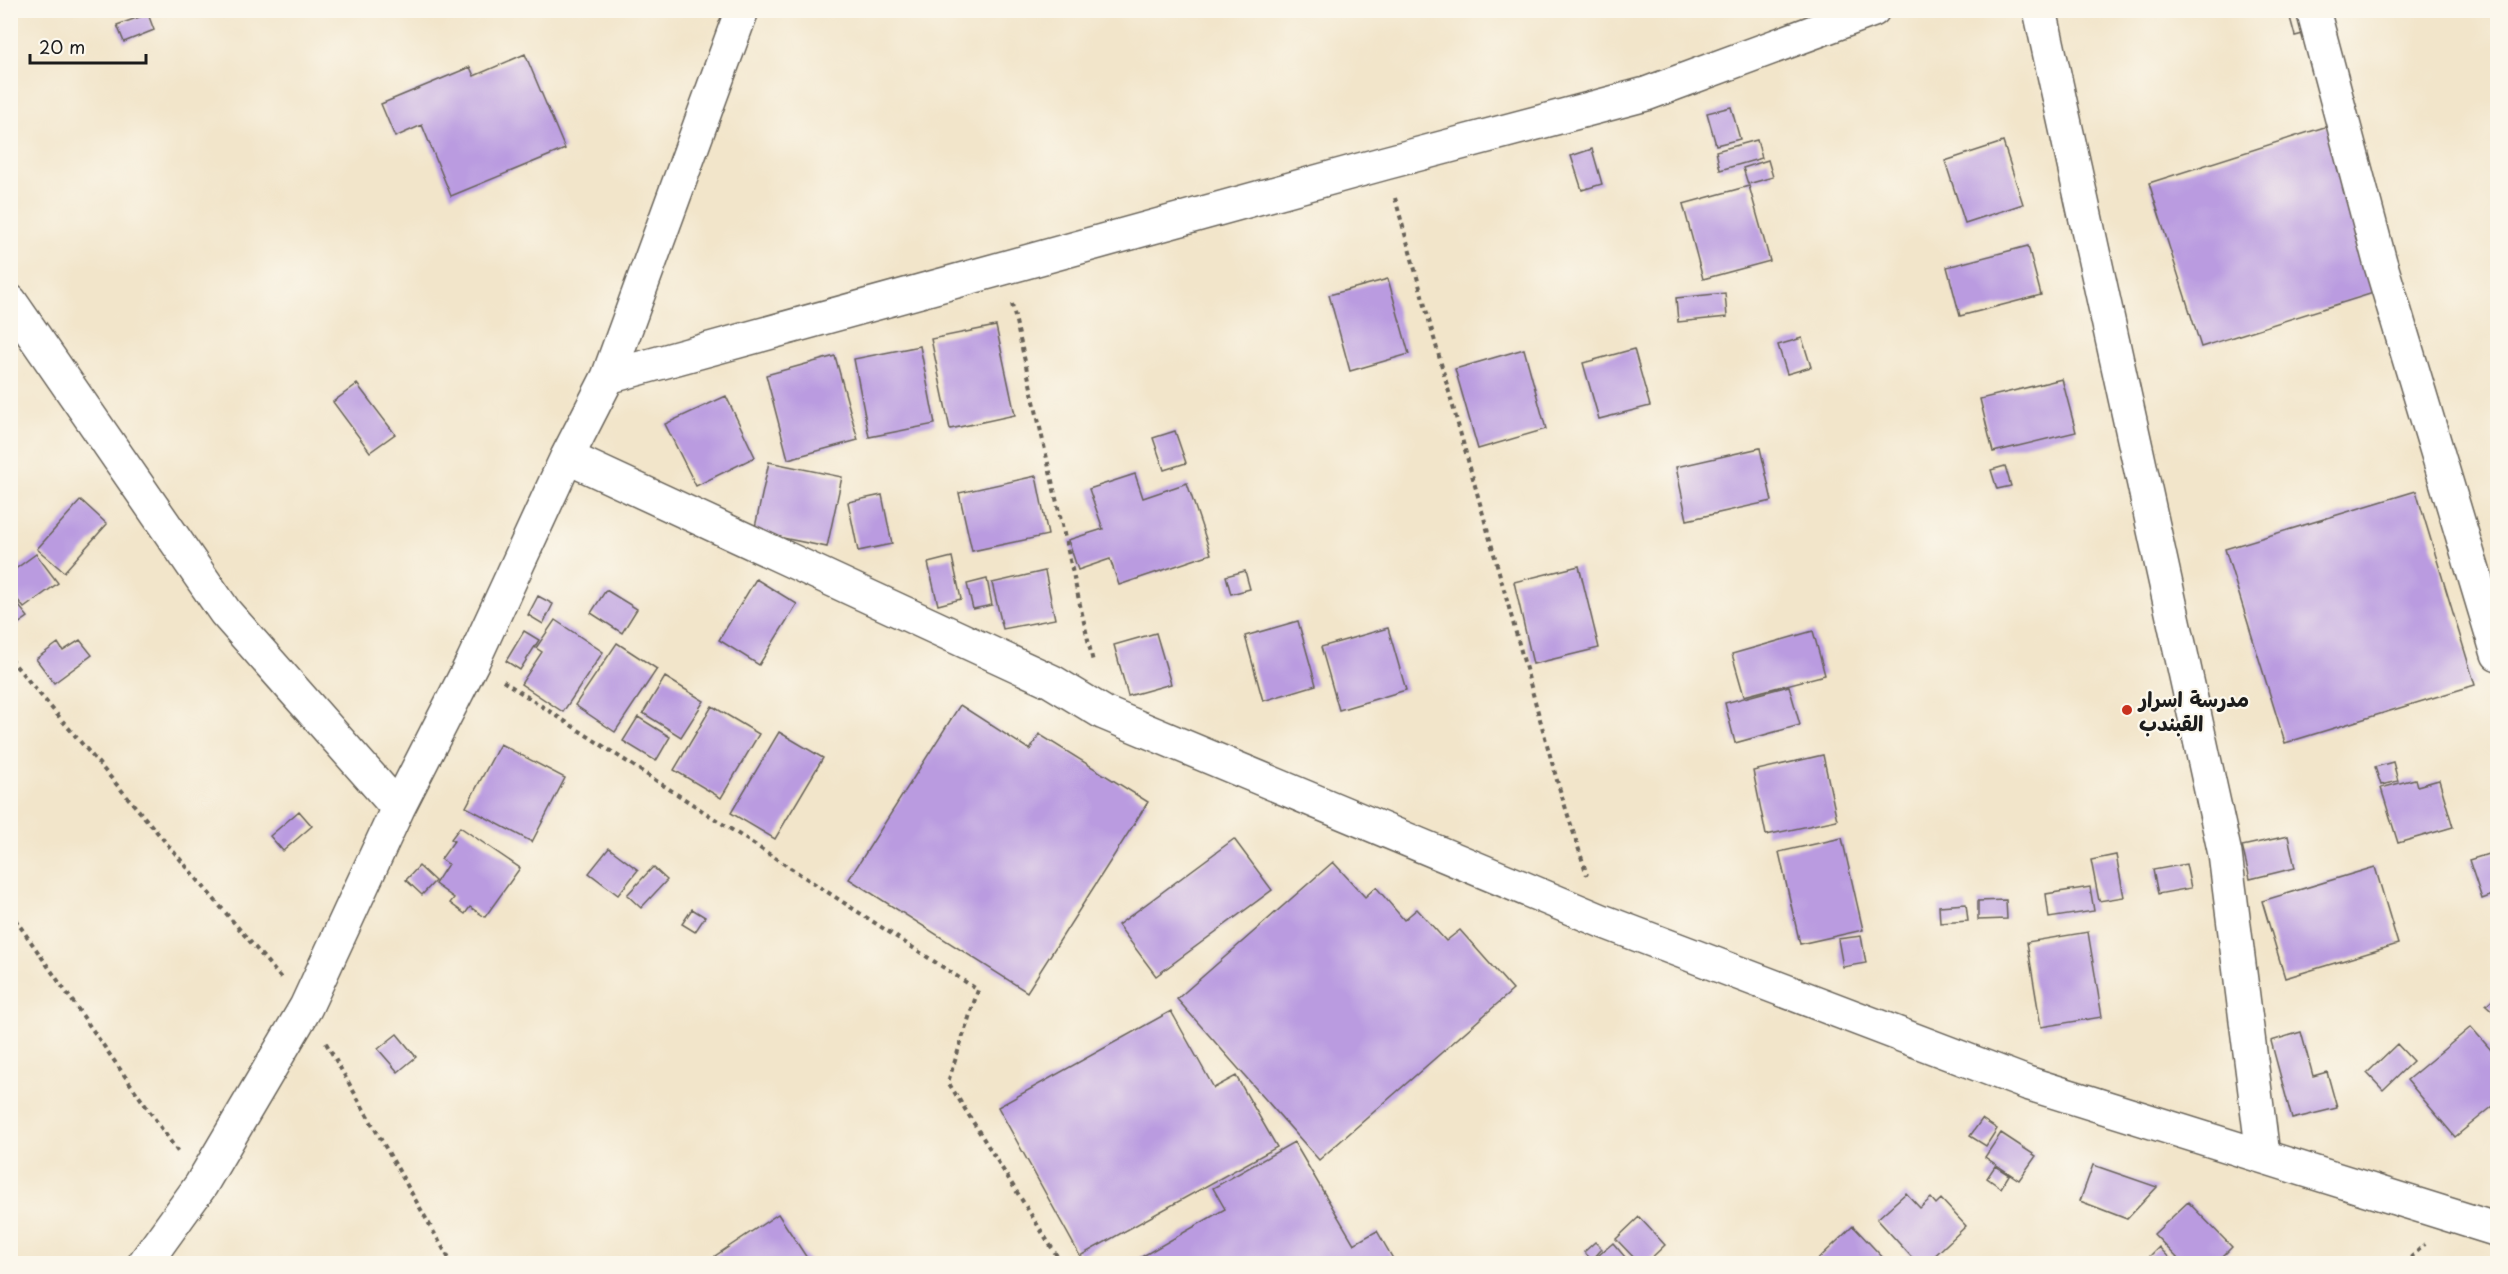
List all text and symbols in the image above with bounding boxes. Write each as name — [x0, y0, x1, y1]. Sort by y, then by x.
scale bar — [30, 27, 146, 65]
text: 20 m — [39, 33, 85, 60]
place label: مدرسة اسرار القبندب — [2137, 682, 2249, 738]
marker: مدرسة اسرار القبندب — [2120, 703, 2134, 717]

